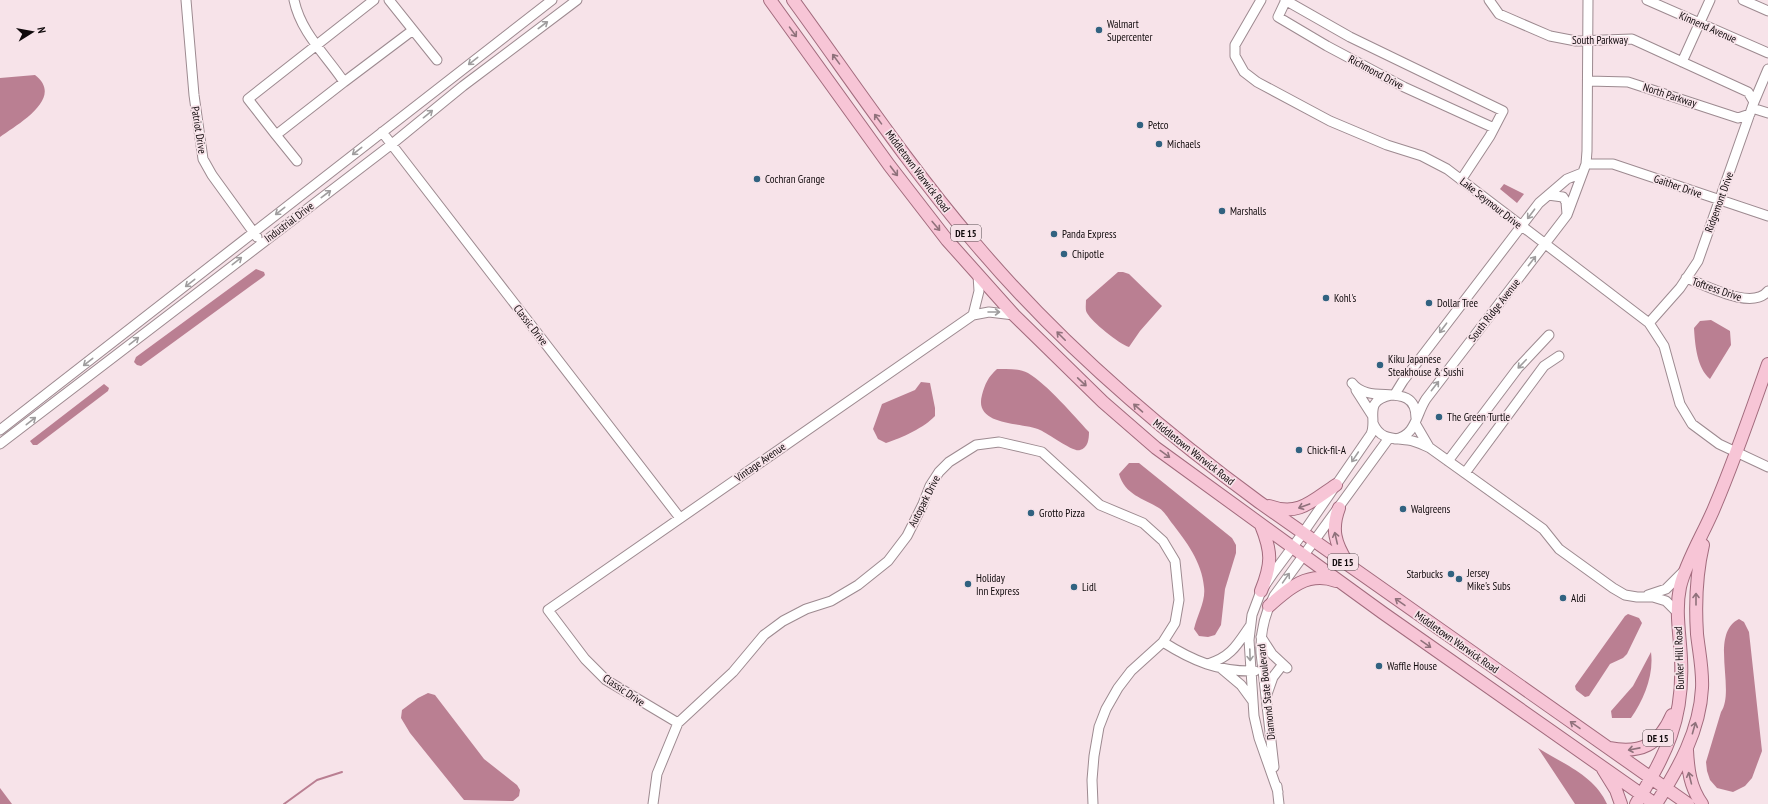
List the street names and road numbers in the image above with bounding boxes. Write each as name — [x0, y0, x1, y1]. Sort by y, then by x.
street label: Kinnend Avenue — [1677, 8, 1739, 46]
street label: South Parkway — [1572, 33, 1629, 47]
street label: Richmond Drive — [1346, 52, 1406, 93]
street label: North Parkway — [1641, 80, 1699, 110]
street label: Patriot Drive — [188, 105, 210, 155]
street label: Middletown Warwick Road — [882, 127, 954, 215]
street label: Ridgemont Drive — [1702, 169, 1737, 234]
street label: Gaither Drive — [1652, 171, 1704, 201]
street label: Lake Seymour Drive — [1457, 174, 1525, 232]
street label: Industrial Drive — [261, 199, 317, 245]
road number: DE 15 — [951, 225, 981, 241]
street label: Toftress Drive — [1690, 274, 1744, 304]
street label: South Ridge Avenue — [1465, 275, 1523, 344]
street label: Classic Drive — [511, 302, 552, 349]
street label: Middletown Warwick Road — [1151, 416, 1238, 488]
street label: Vintage Avenue — [731, 439, 789, 485]
street label: Autopark Drive — [905, 472, 943, 529]
road number: DE 15 — [1328, 554, 1358, 570]
street label: Middletown Warwick Road — [1412, 608, 1502, 676]
street label: Bunker Hill Road — [1671, 626, 1687, 690]
street label: Diamond State Boulevard — [1254, 643, 1278, 741]
street label: Classic Drive — [600, 671, 648, 709]
road number: DE 15 — [1643, 730, 1673, 746]

